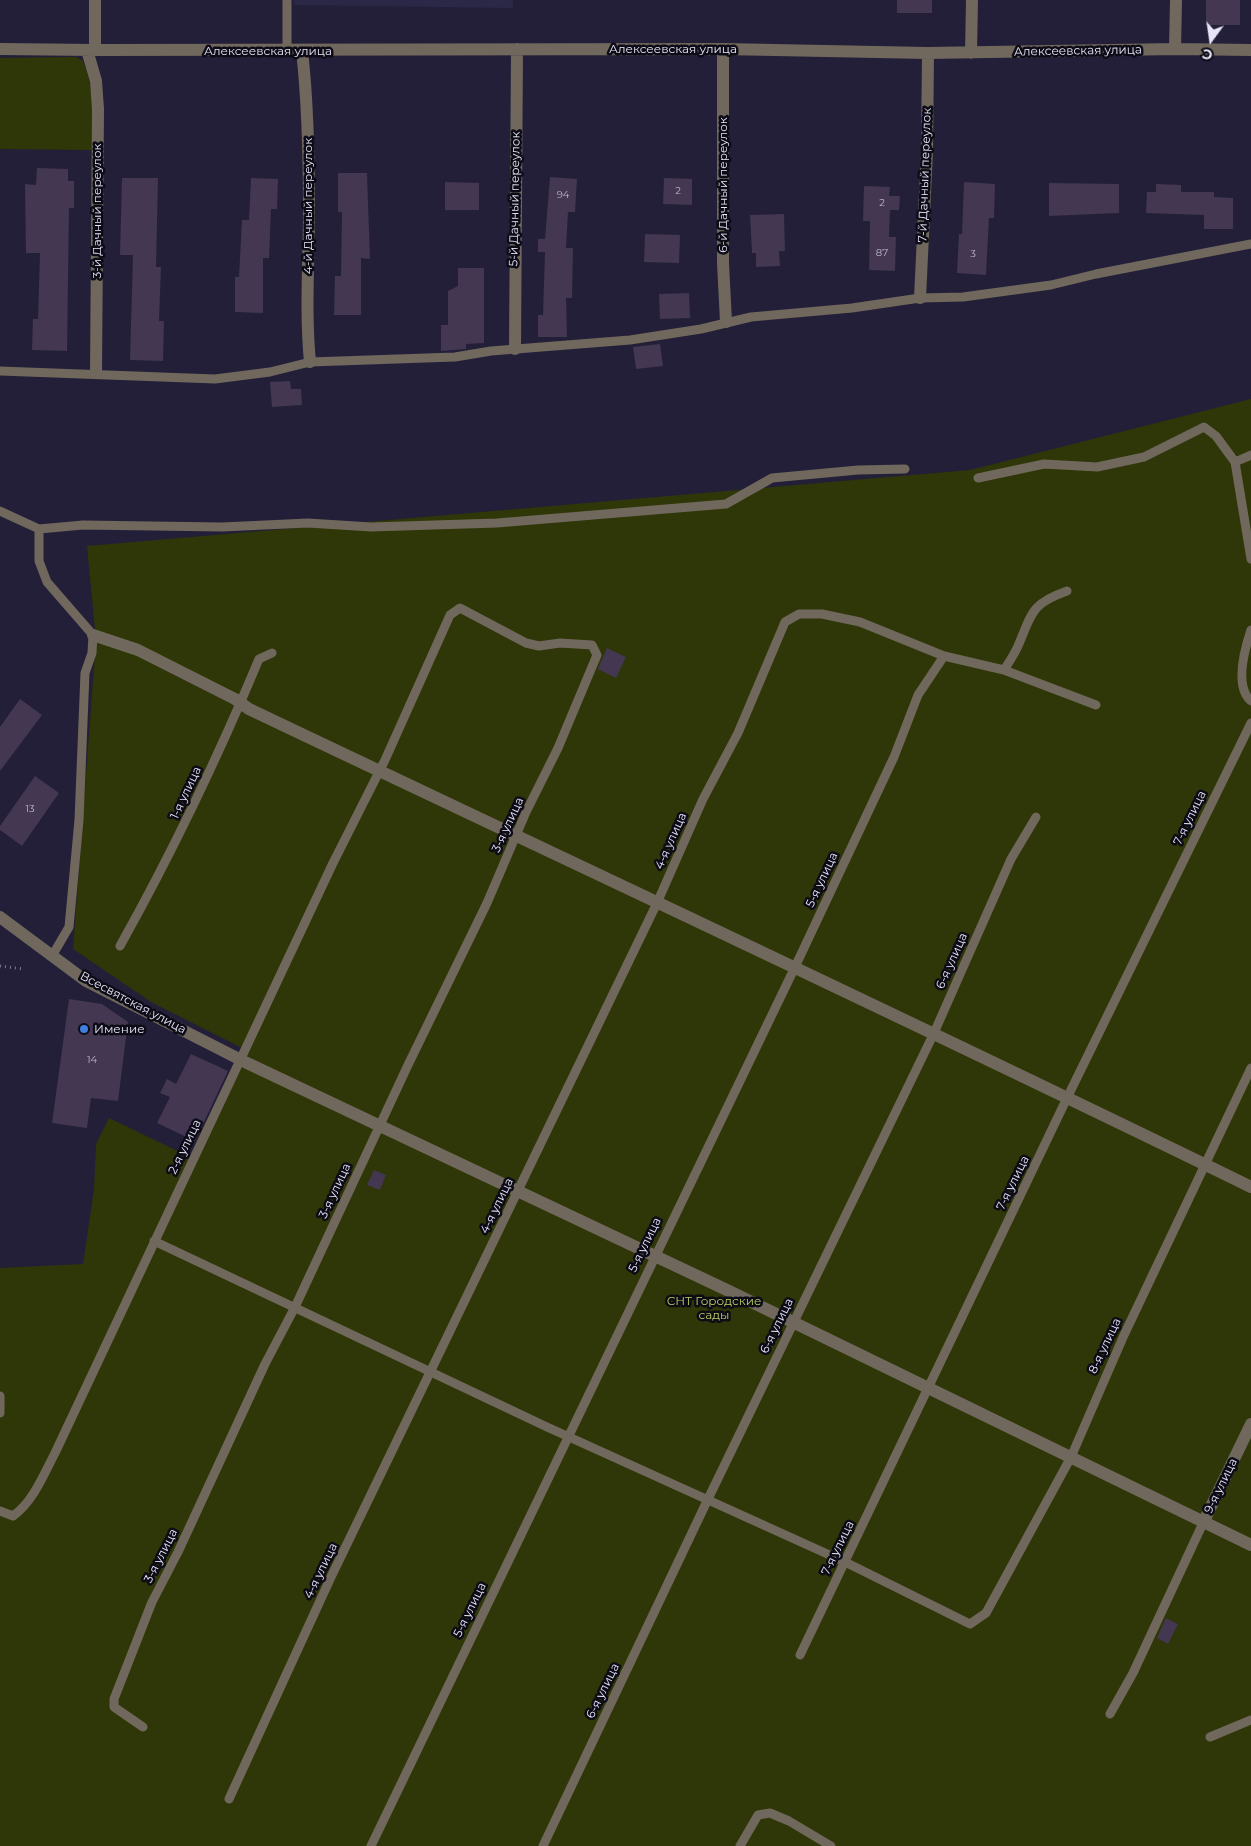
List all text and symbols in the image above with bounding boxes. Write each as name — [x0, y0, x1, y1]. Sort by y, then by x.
north arrow — [1186, 15, 1236, 65]
street label: Алексеевская улица — [609, 42, 737, 56]
street label: Алексеевская улица — [1014, 43, 1142, 59]
street label: Алексеевская улица — [204, 44, 332, 58]
text: С — [1200, 45, 1214, 65]
street label: 7-й Дачный переулок — [915, 107, 935, 243]
street label: 6-й Дачный переулок — [716, 117, 730, 253]
street label: 5-й Дачный переулок — [507, 131, 523, 267]
street label: 4-й Дачный переулок — [301, 138, 315, 274]
street label: 3-й Дачный переулок — [90, 143, 104, 279]
house number: 2 — [675, 185, 681, 197]
house number: 94 — [557, 189, 569, 201]
house number: 2 — [879, 197, 885, 209]
house number: 87 — [876, 247, 888, 259]
house number: 3 — [970, 248, 976, 260]
street label: 1-я улица — [168, 764, 204, 822]
street label: 7-я улица — [1171, 788, 1209, 848]
street label: 3-я улица — [489, 795, 527, 855]
house number: 13 — [25, 803, 35, 815]
street label: 4-я улица — [652, 811, 690, 871]
street label: 5-я улица — [803, 850, 841, 910]
street label: 6-я улица — [933, 931, 971, 991]
street label: Всесвятская улица — [77, 969, 189, 1037]
place label: Имение — [94, 1022, 145, 1036]
marker: Имение — [78, 1023, 90, 1035]
house number: 14 — [87, 1054, 97, 1066]
street label: 2-я улица — [166, 1117, 204, 1177]
street label: 7-я улица — [994, 1153, 1032, 1213]
street label: 3-я улица — [316, 1161, 354, 1221]
street label: 4-я улица — [477, 1176, 517, 1236]
street label: 5-я улица — [626, 1215, 664, 1275]
park label: СНТ Городские сады — [667, 1294, 761, 1322]
street label: 6-я улица — [757, 1296, 797, 1356]
street label: 8-я улица — [1086, 1316, 1124, 1376]
street label: 9-я улица — [1201, 1456, 1241, 1516]
street label: 7-я улица — [819, 1518, 857, 1578]
street label: 3-я улица — [141, 1526, 181, 1586]
street label: 4-я улица — [301, 1541, 341, 1601]
street label: 5-я улица — [451, 1580, 489, 1640]
street label: 6-я улица — [583, 1661, 623, 1721]

